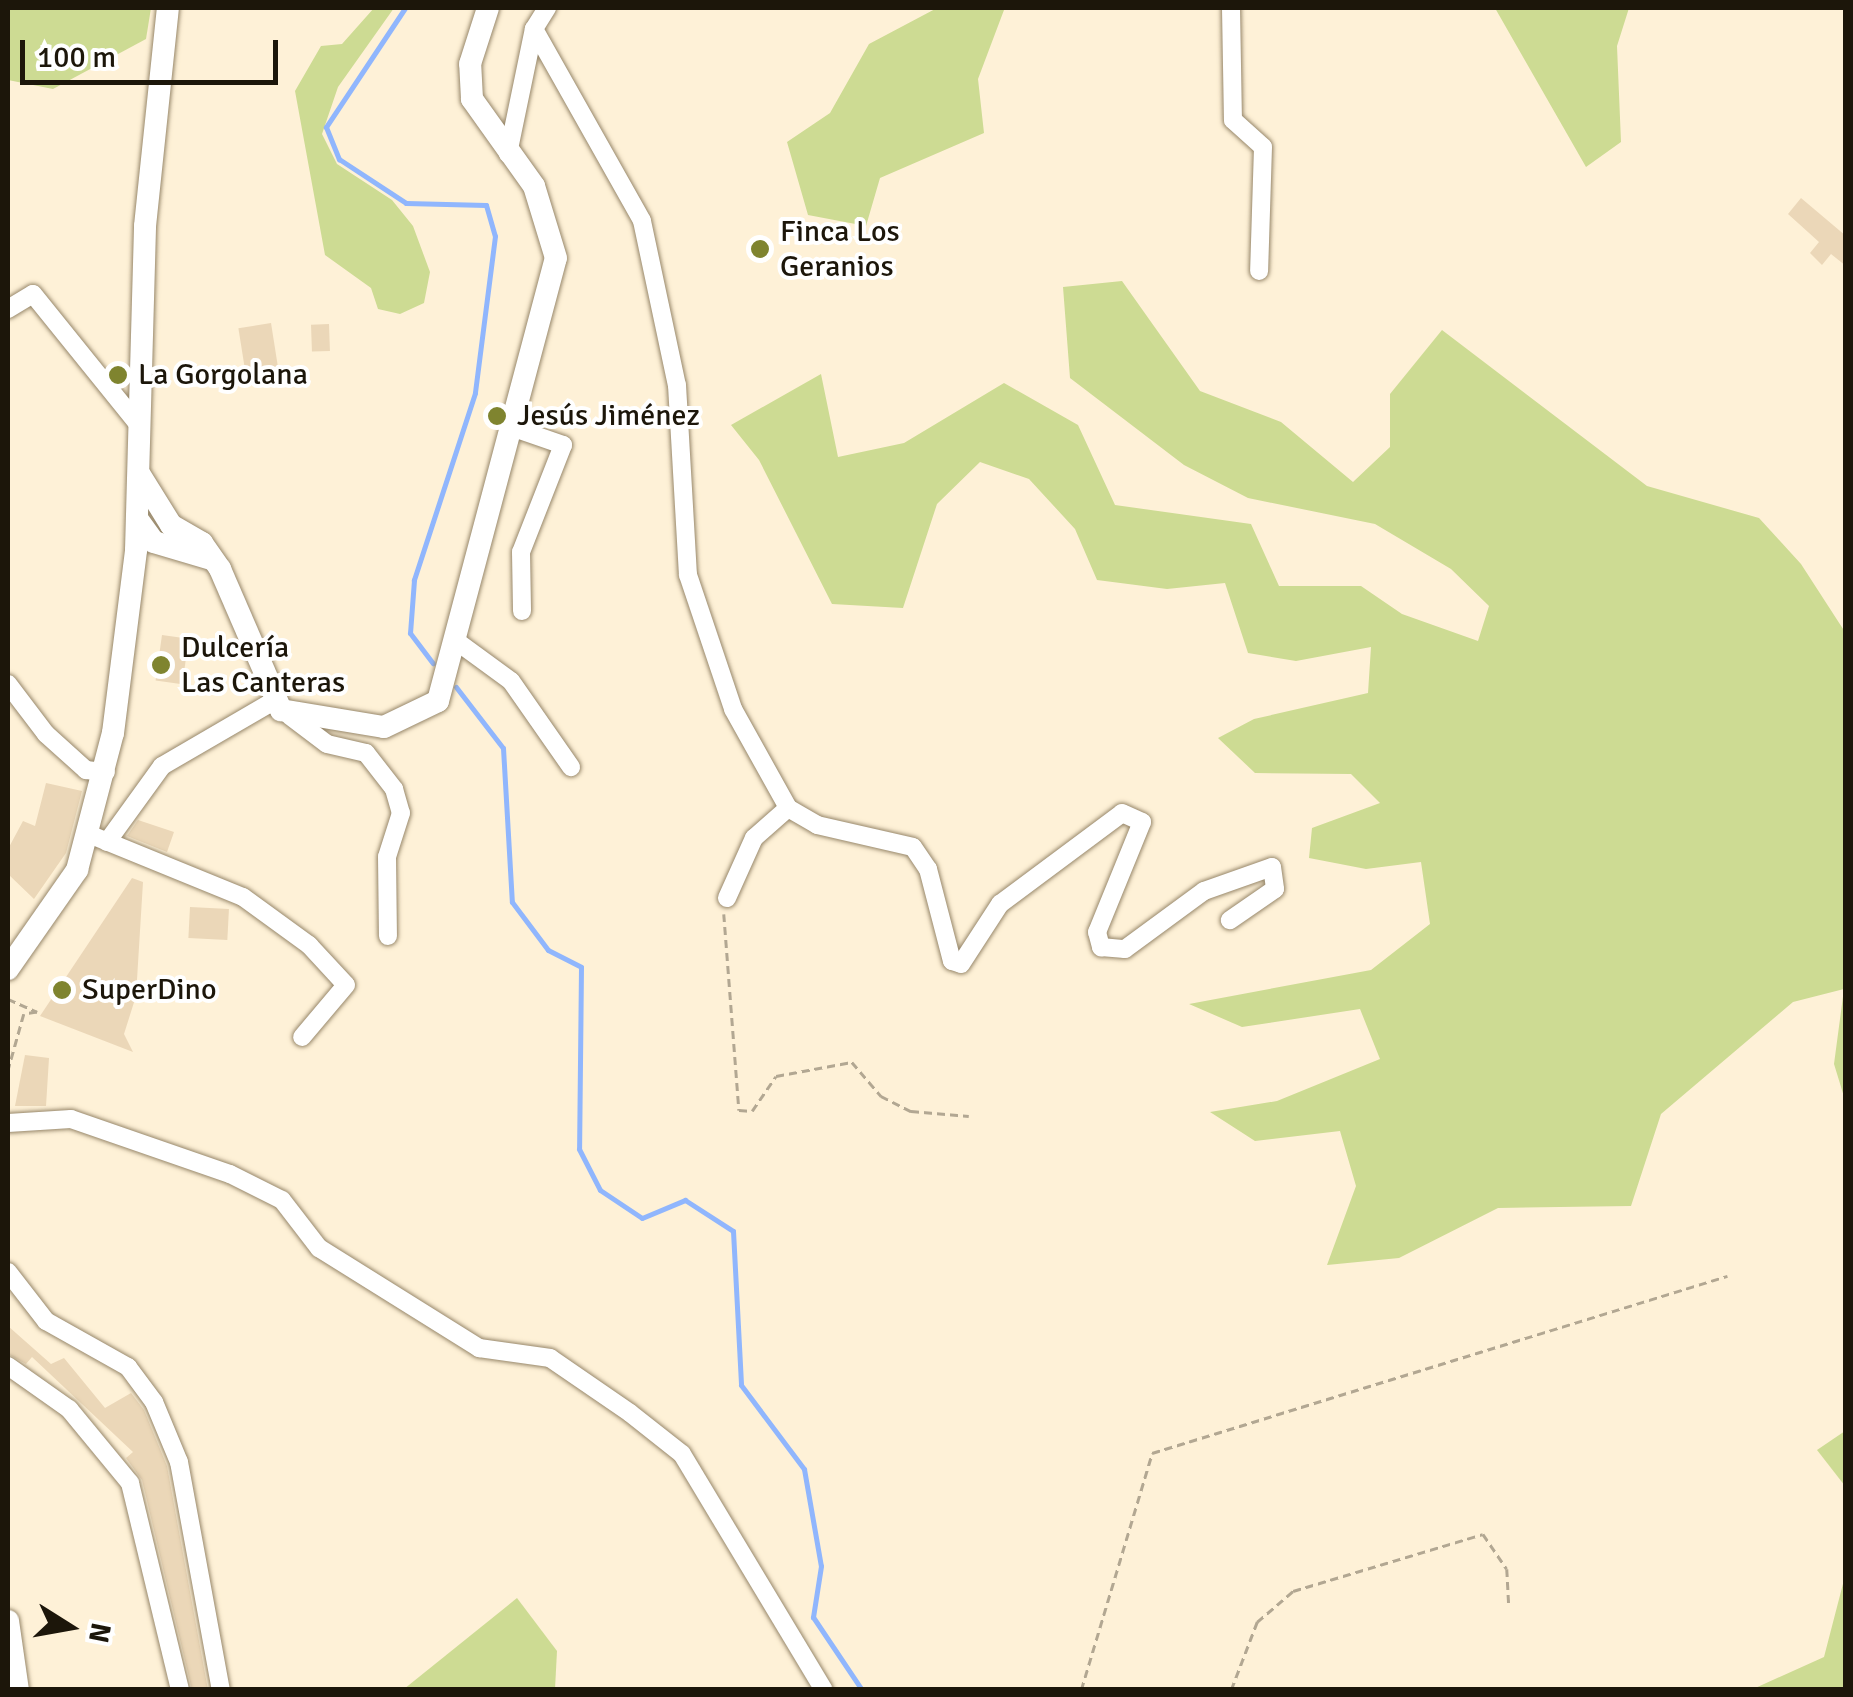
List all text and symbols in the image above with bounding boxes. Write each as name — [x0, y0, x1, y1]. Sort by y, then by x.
scale bar — [25, 20, 282, 82]
text: 100 m — [37, 39, 116, 76]
place label: Finca Los Geranios — [780, 214, 900, 284]
marker: Finca Los Geranios — [749, 238, 771, 260]
place label: La Gorgolana — [138, 357, 308, 393]
marker: La Gorgolana — [107, 364, 129, 386]
place label: Jesús Jiménez — [517, 398, 700, 434]
marker: Jesús Jiménez — [486, 405, 508, 427]
place label: Dulcería Las Canteras — [181, 630, 345, 700]
marker: Dulcería Las Canteras — [150, 654, 172, 676]
place label: SuperDino — [82, 972, 217, 1008]
marker: SuperDino — [51, 979, 73, 1001]
north arrow — [20, 1577, 120, 1677]
text: N — [81, 1620, 118, 1646]

